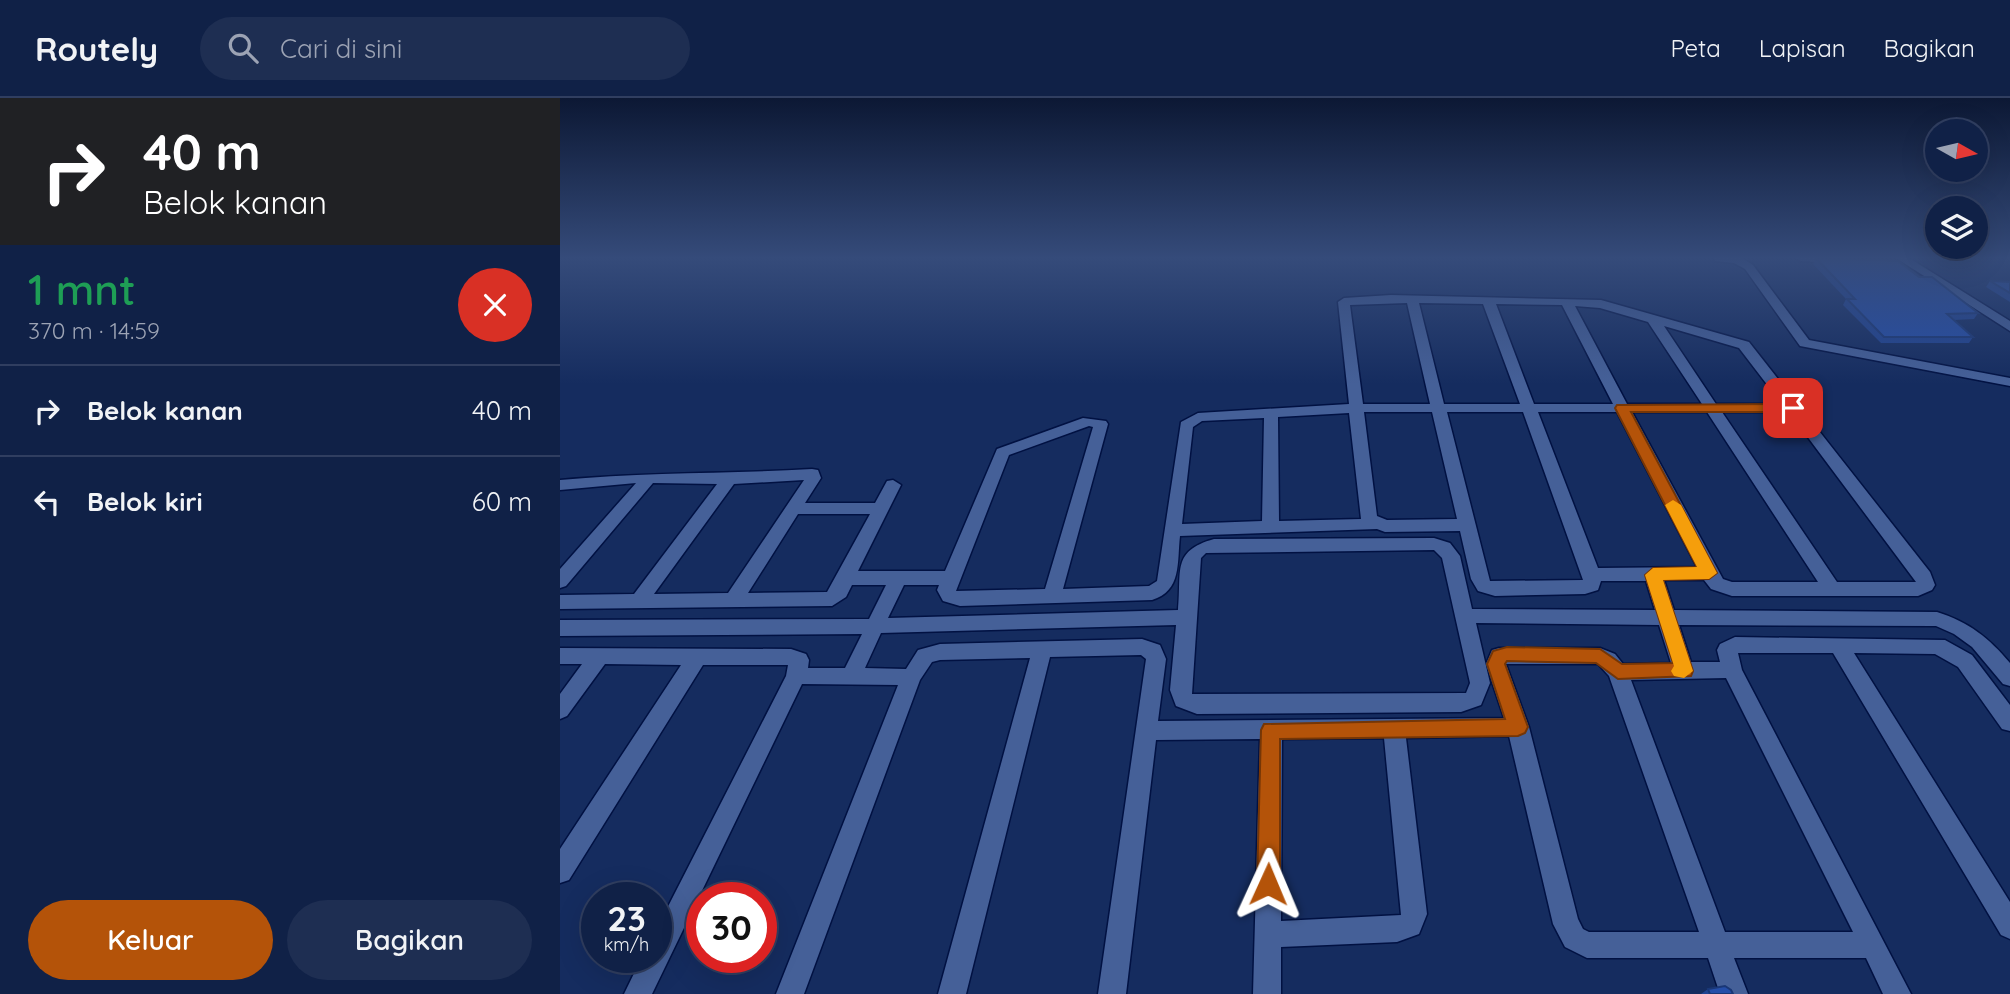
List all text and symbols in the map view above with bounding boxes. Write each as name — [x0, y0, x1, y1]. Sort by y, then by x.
search box — [200, 17, 690, 80]
text: Routely — [35, 28, 158, 69]
icon: search — [224, 29, 262, 67]
text: Cari di sini — [280, 32, 402, 65]
text: Peta — [1670, 33, 1721, 63]
text: Lapisan — [1759, 33, 1846, 63]
text: Bagikan — [1884, 33, 1975, 63]
north arrow — [1925, 119, 1988, 182]
map controls — [1925, 119, 1988, 259]
text: 40 m — [143, 121, 261, 182]
icon: right — [28, 126, 119, 217]
text: Belok kanan — [143, 182, 327, 222]
button: layers — [1925, 196, 1988, 259]
text: 1 mnt — [28, 263, 135, 316]
button: close — [458, 268, 532, 342]
text: 370 m · 14:59 — [28, 316, 160, 345]
pin — [1763, 378, 1823, 438]
icon: arrive — [1774, 389, 1812, 427]
icon: right — [28, 392, 66, 430]
text: Belok kanan — [87, 394, 243, 427]
text: 40 m — [472, 394, 532, 427]
icon: left — [28, 483, 66, 521]
text: Belok kiri — [87, 485, 203, 518]
text: 60 m — [472, 485, 532, 518]
position arrow — [1231, 847, 1305, 921]
speed limit sign: 30 — [686, 882, 777, 973]
text: 23 — [607, 896, 646, 940]
button: Keluar — [28, 900, 273, 980]
button: Bagikan — [287, 900, 532, 980]
text: km/h — [604, 933, 649, 956]

